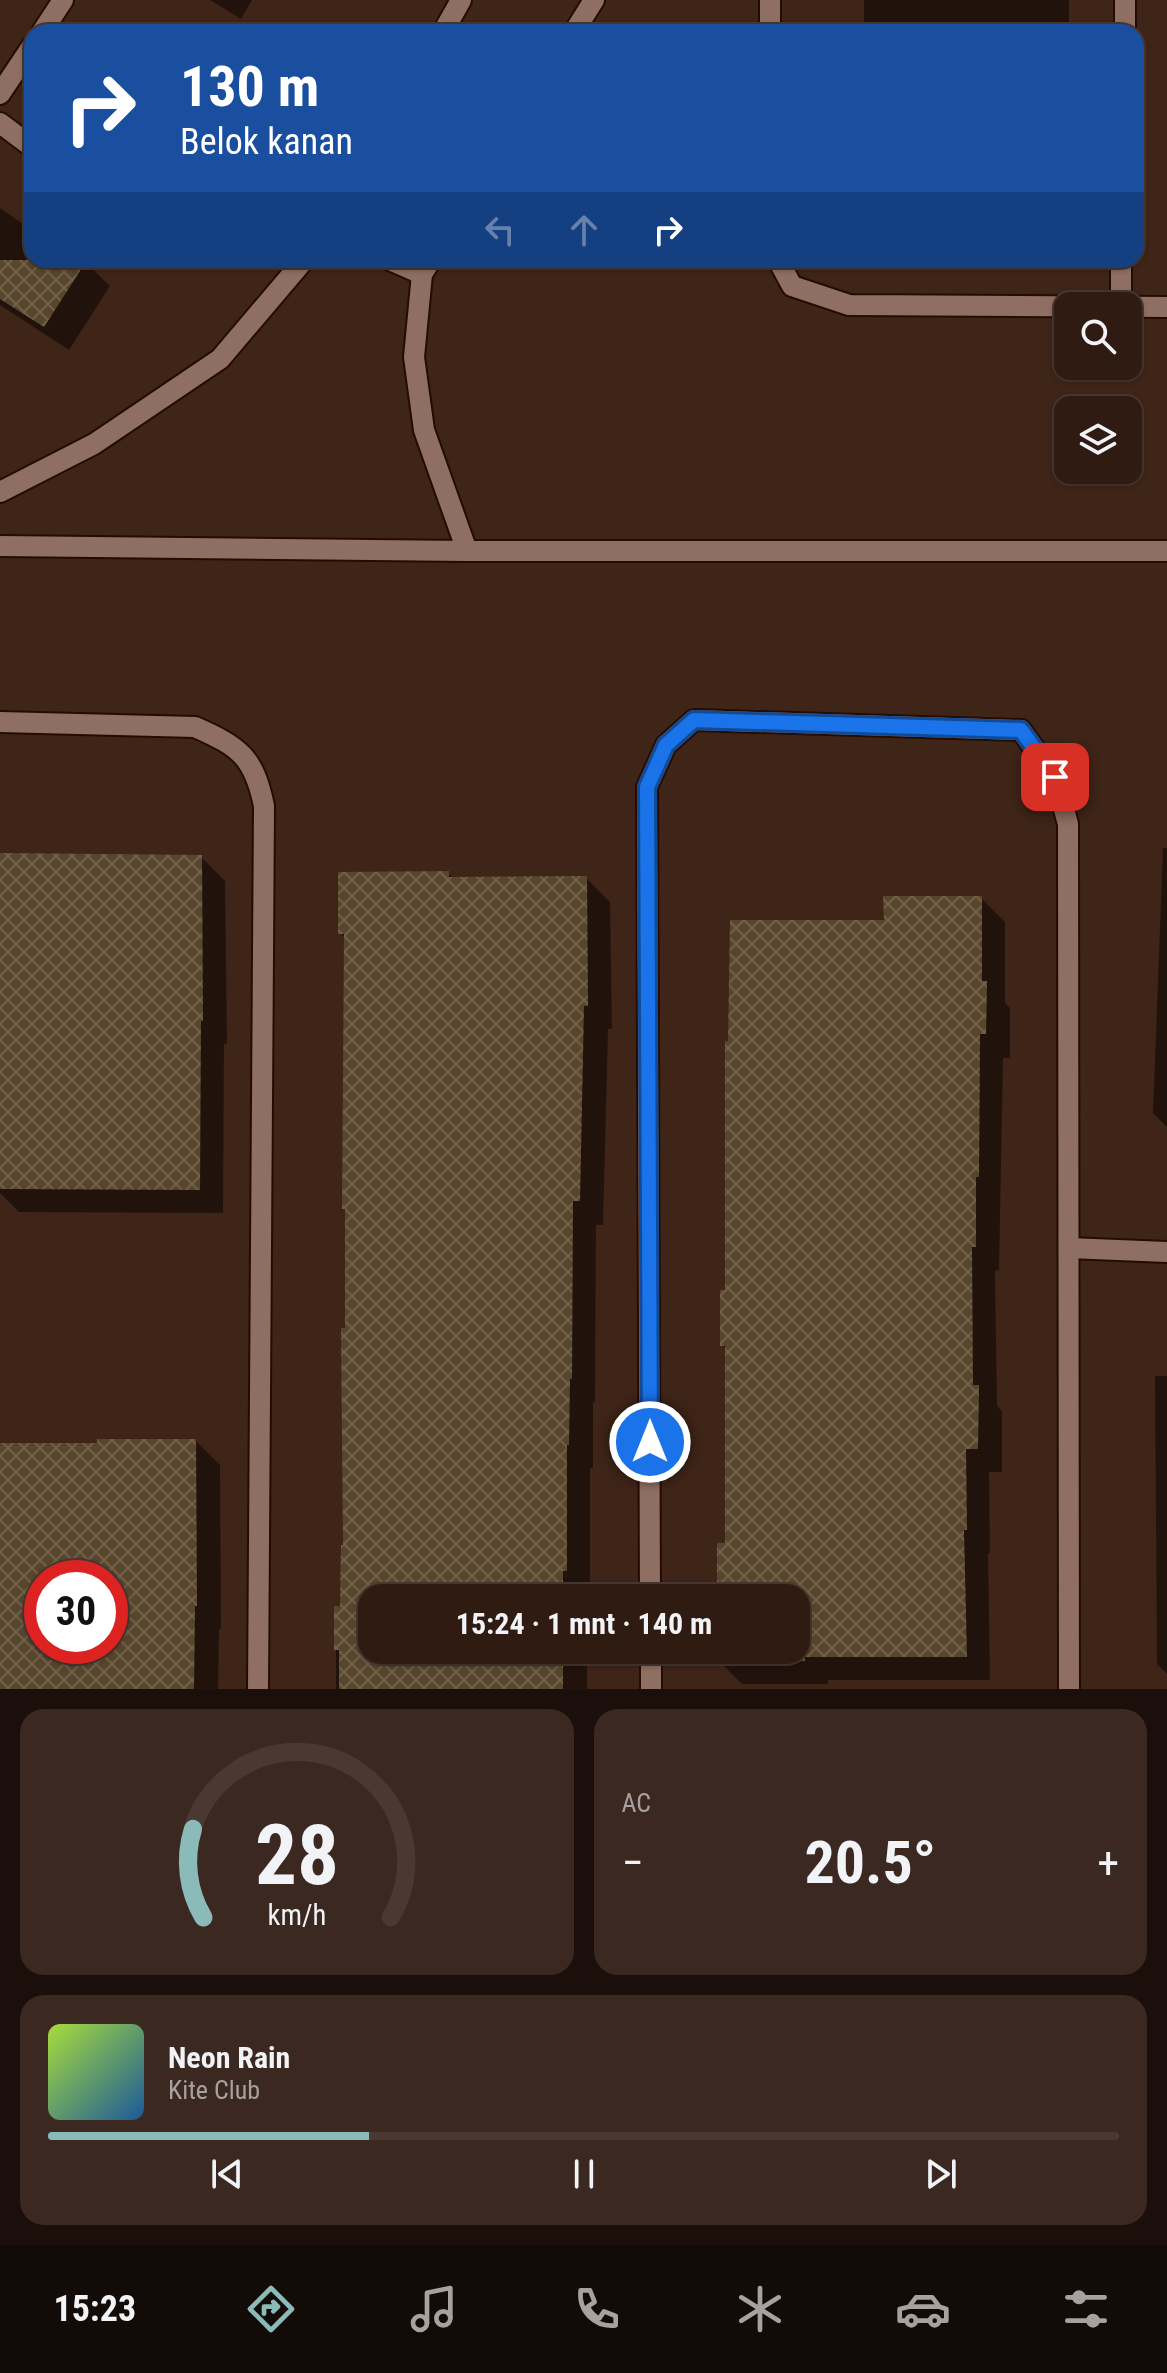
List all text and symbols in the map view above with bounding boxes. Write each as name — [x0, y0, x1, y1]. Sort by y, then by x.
text: 130 m — [180, 54, 319, 120]
icon: right — [48, 56, 152, 160]
text: Belok kanan — [180, 121, 353, 163]
icon: left — [478, 208, 522, 252]
icon: ahead — [562, 208, 606, 252]
icon: right — [646, 208, 690, 252]
map controls — [1054, 292, 1142, 484]
button: search — [1054, 292, 1142, 380]
button: layers — [1054, 396, 1142, 484]
pin — [1021, 743, 1089, 811]
icon: arrive — [1033, 755, 1077, 799]
position arrow — [608, 1400, 692, 1484]
speed limit sign: 30 — [24, 1560, 128, 1664]
text: 15:24 · 1 mnt · 140 m — [456, 1606, 712, 1641]
text: AC — [622, 1788, 651, 1818]
text: 28 — [255, 1807, 339, 1904]
text: 20.5° — [804, 1827, 936, 1898]
text: − — [622, 1837, 644, 1889]
text: + — [1097, 1837, 1119, 1889]
text: km/h — [267, 1898, 326, 1932]
text: Neon Rain — [168, 2040, 290, 2075]
text: Kite Club — [168, 2075, 260, 2105]
icon: previous — [205, 2152, 249, 2196]
icon: pause — [562, 2152, 606, 2196]
icon: next — [919, 2152, 963, 2196]
icon: directions — [243, 2281, 299, 2337]
icon: music — [406, 2281, 462, 2337]
icon: phone — [569, 2281, 625, 2337]
icon: climate — [732, 2281, 788, 2337]
icon: car — [895, 2281, 951, 2337]
icon: filters — [1058, 2281, 1114, 2337]
text: 15:23 — [53, 2288, 136, 2330]

